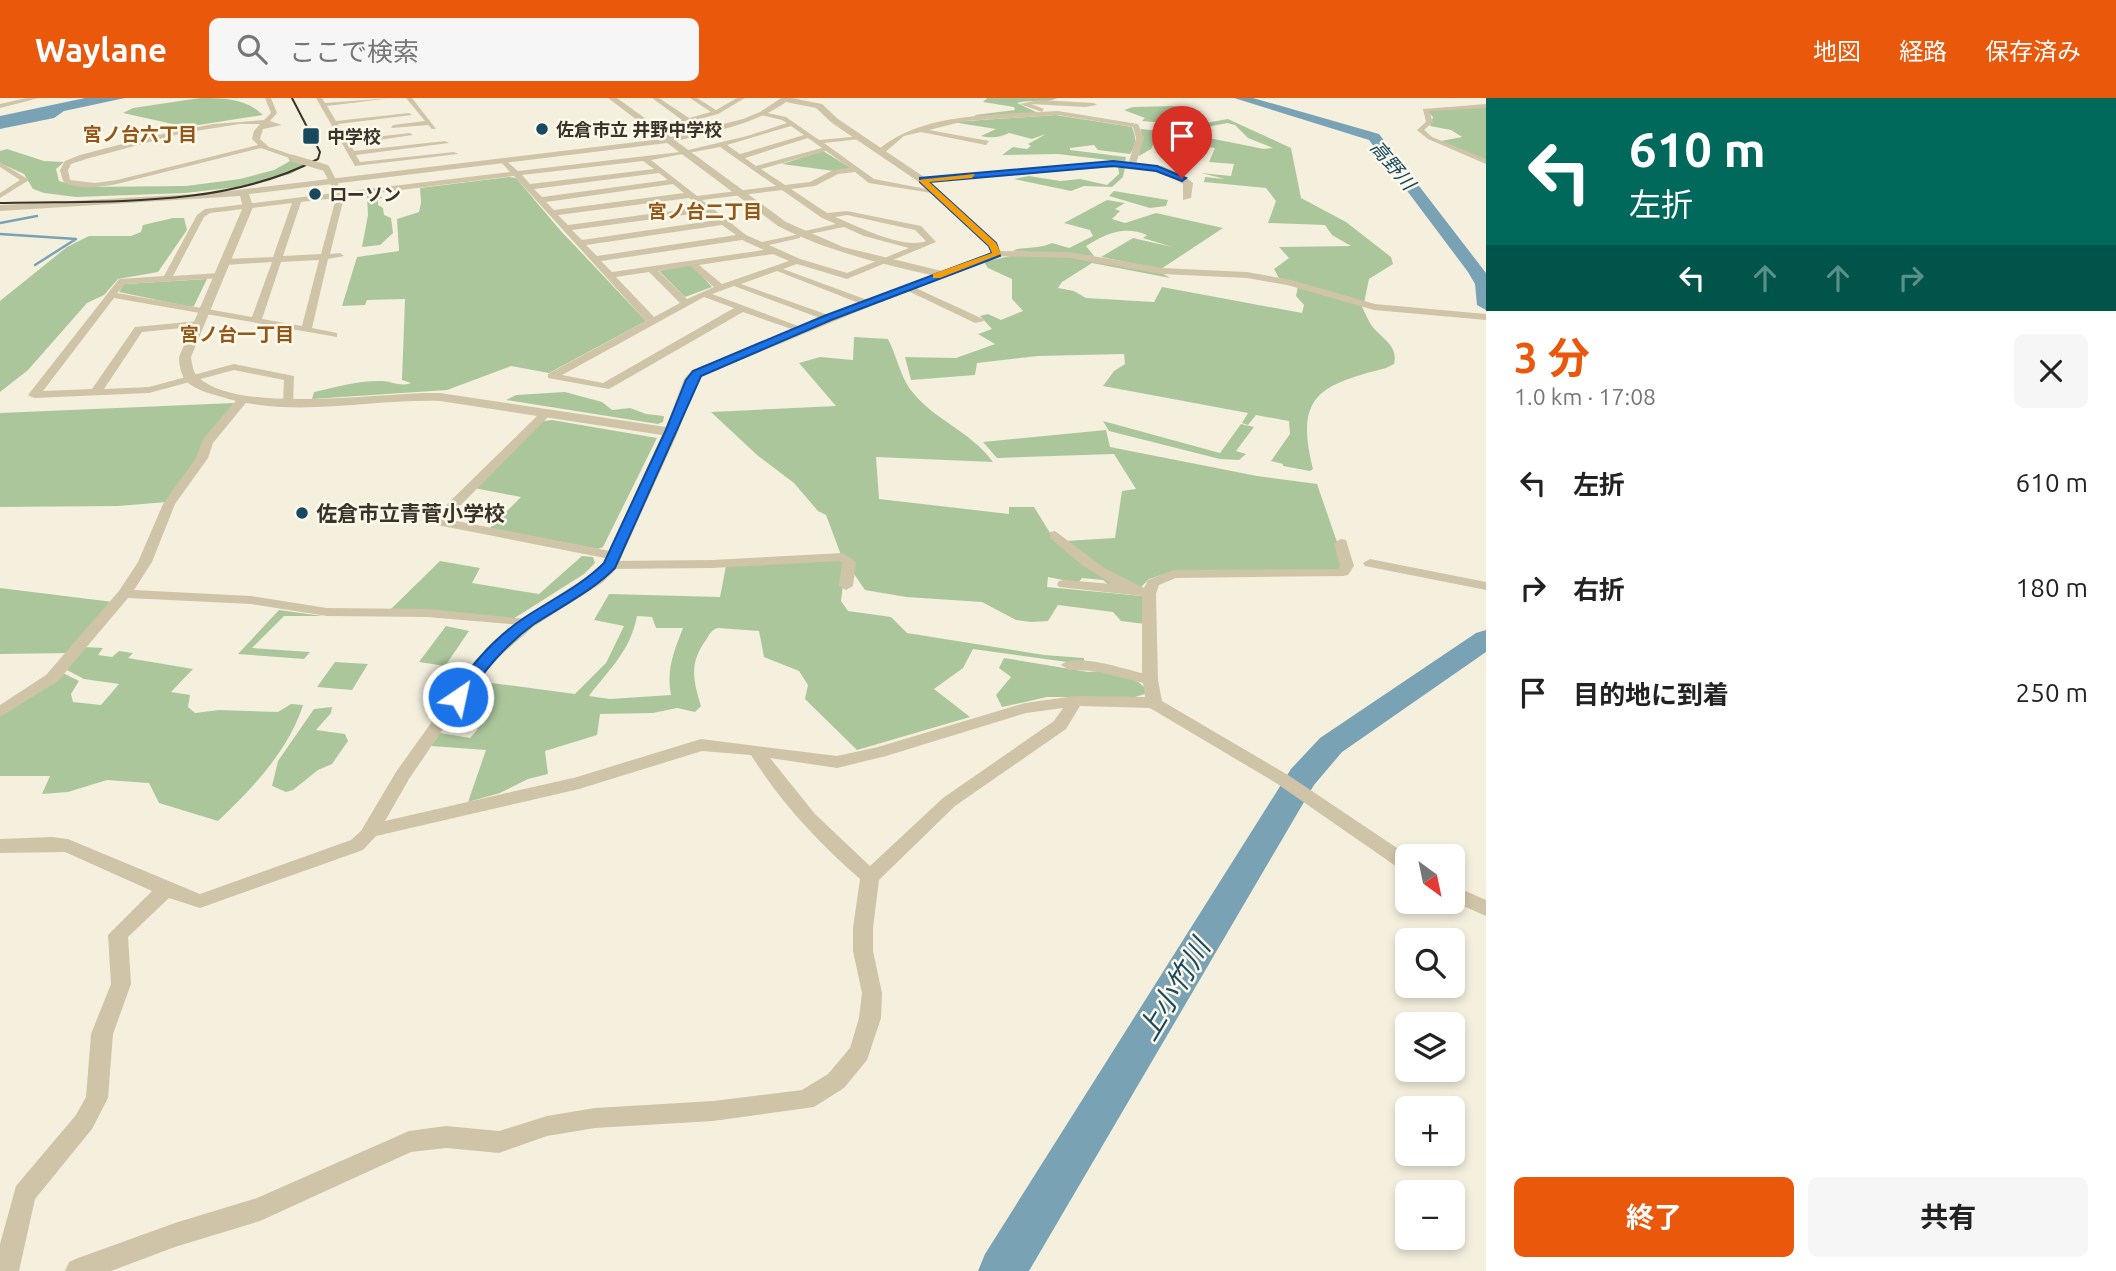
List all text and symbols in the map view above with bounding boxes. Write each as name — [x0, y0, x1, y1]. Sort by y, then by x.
search box — [209, 18, 699, 81]
icon: search — [233, 30, 271, 68]
text: Waylane — [35, 31, 167, 68]
text: ここで検索 — [289, 37, 419, 66]
text: 地図 — [1813, 38, 1861, 65]
text: 経路 — [1899, 38, 1947, 65]
text: 保存済み — [1985, 38, 2081, 65]
pin — [1152, 106, 1212, 178]
icon: arrive — [1163, 117, 1201, 155]
place label: 佐倉市立 井野中学校 — [556, 119, 722, 139]
marker: 佐倉市立 井野中学校 — [534, 121, 550, 137]
text: 610 m — [1629, 121, 1766, 176]
district label: 宮ノ台六丁目 — [83, 123, 197, 145]
marker: 中学校 — [301, 126, 321, 146]
place label: 中学校 — [327, 126, 381, 146]
icon: left — [1514, 126, 1605, 217]
water label: 高野川 — [1366, 136, 1421, 195]
place label: ローソン — [329, 184, 401, 204]
marker: ローソン — [307, 186, 323, 202]
text: 左折 — [1629, 186, 1693, 222]
district label: 宮ノ台二丁目 — [648, 200, 762, 222]
icon: left — [1673, 259, 1711, 297]
icon: ahead — [1746, 259, 1784, 297]
icon: ahead — [1819, 259, 1857, 297]
icon: right — [1892, 259, 1930, 297]
district label: 宮ノ台一丁目 — [180, 323, 294, 345]
text: 3 分 — [1514, 334, 1590, 381]
button: close — [2014, 334, 2088, 408]
text: 1.0 km · 17:08 — [1514, 384, 1656, 409]
icon: left — [1514, 464, 1552, 502]
text: 610 m — [2016, 468, 2088, 497]
text: 左折 — [1573, 470, 1625, 499]
place label: 佐倉市立青菅小学校 — [316, 501, 505, 525]
marker: 佐倉市立青菅小学校 — [294, 505, 310, 521]
icon: right — [1514, 569, 1552, 607]
text: 180 m — [2016, 573, 2088, 602]
text: 右折 — [1573, 575, 1625, 604]
position arrow — [421, 660, 495, 734]
icon: arrive — [1514, 674, 1552, 712]
text: 250 m — [2016, 678, 2088, 707]
text: 目的地に到着 — [1573, 680, 1729, 709]
north arrow — [1395, 844, 1465, 914]
map controls — [1395, 844, 1465, 1250]
button: search — [1395, 928, 1465, 998]
water label: 上小竹川 — [1131, 930, 1217, 1045]
button: layers — [1395, 1012, 1465, 1082]
button: + — [1395, 1096, 1465, 1166]
button: 終了 — [1514, 1177, 1794, 1257]
button: 共有 — [1808, 1177, 2088, 1257]
button: − — [1395, 1180, 1465, 1250]

